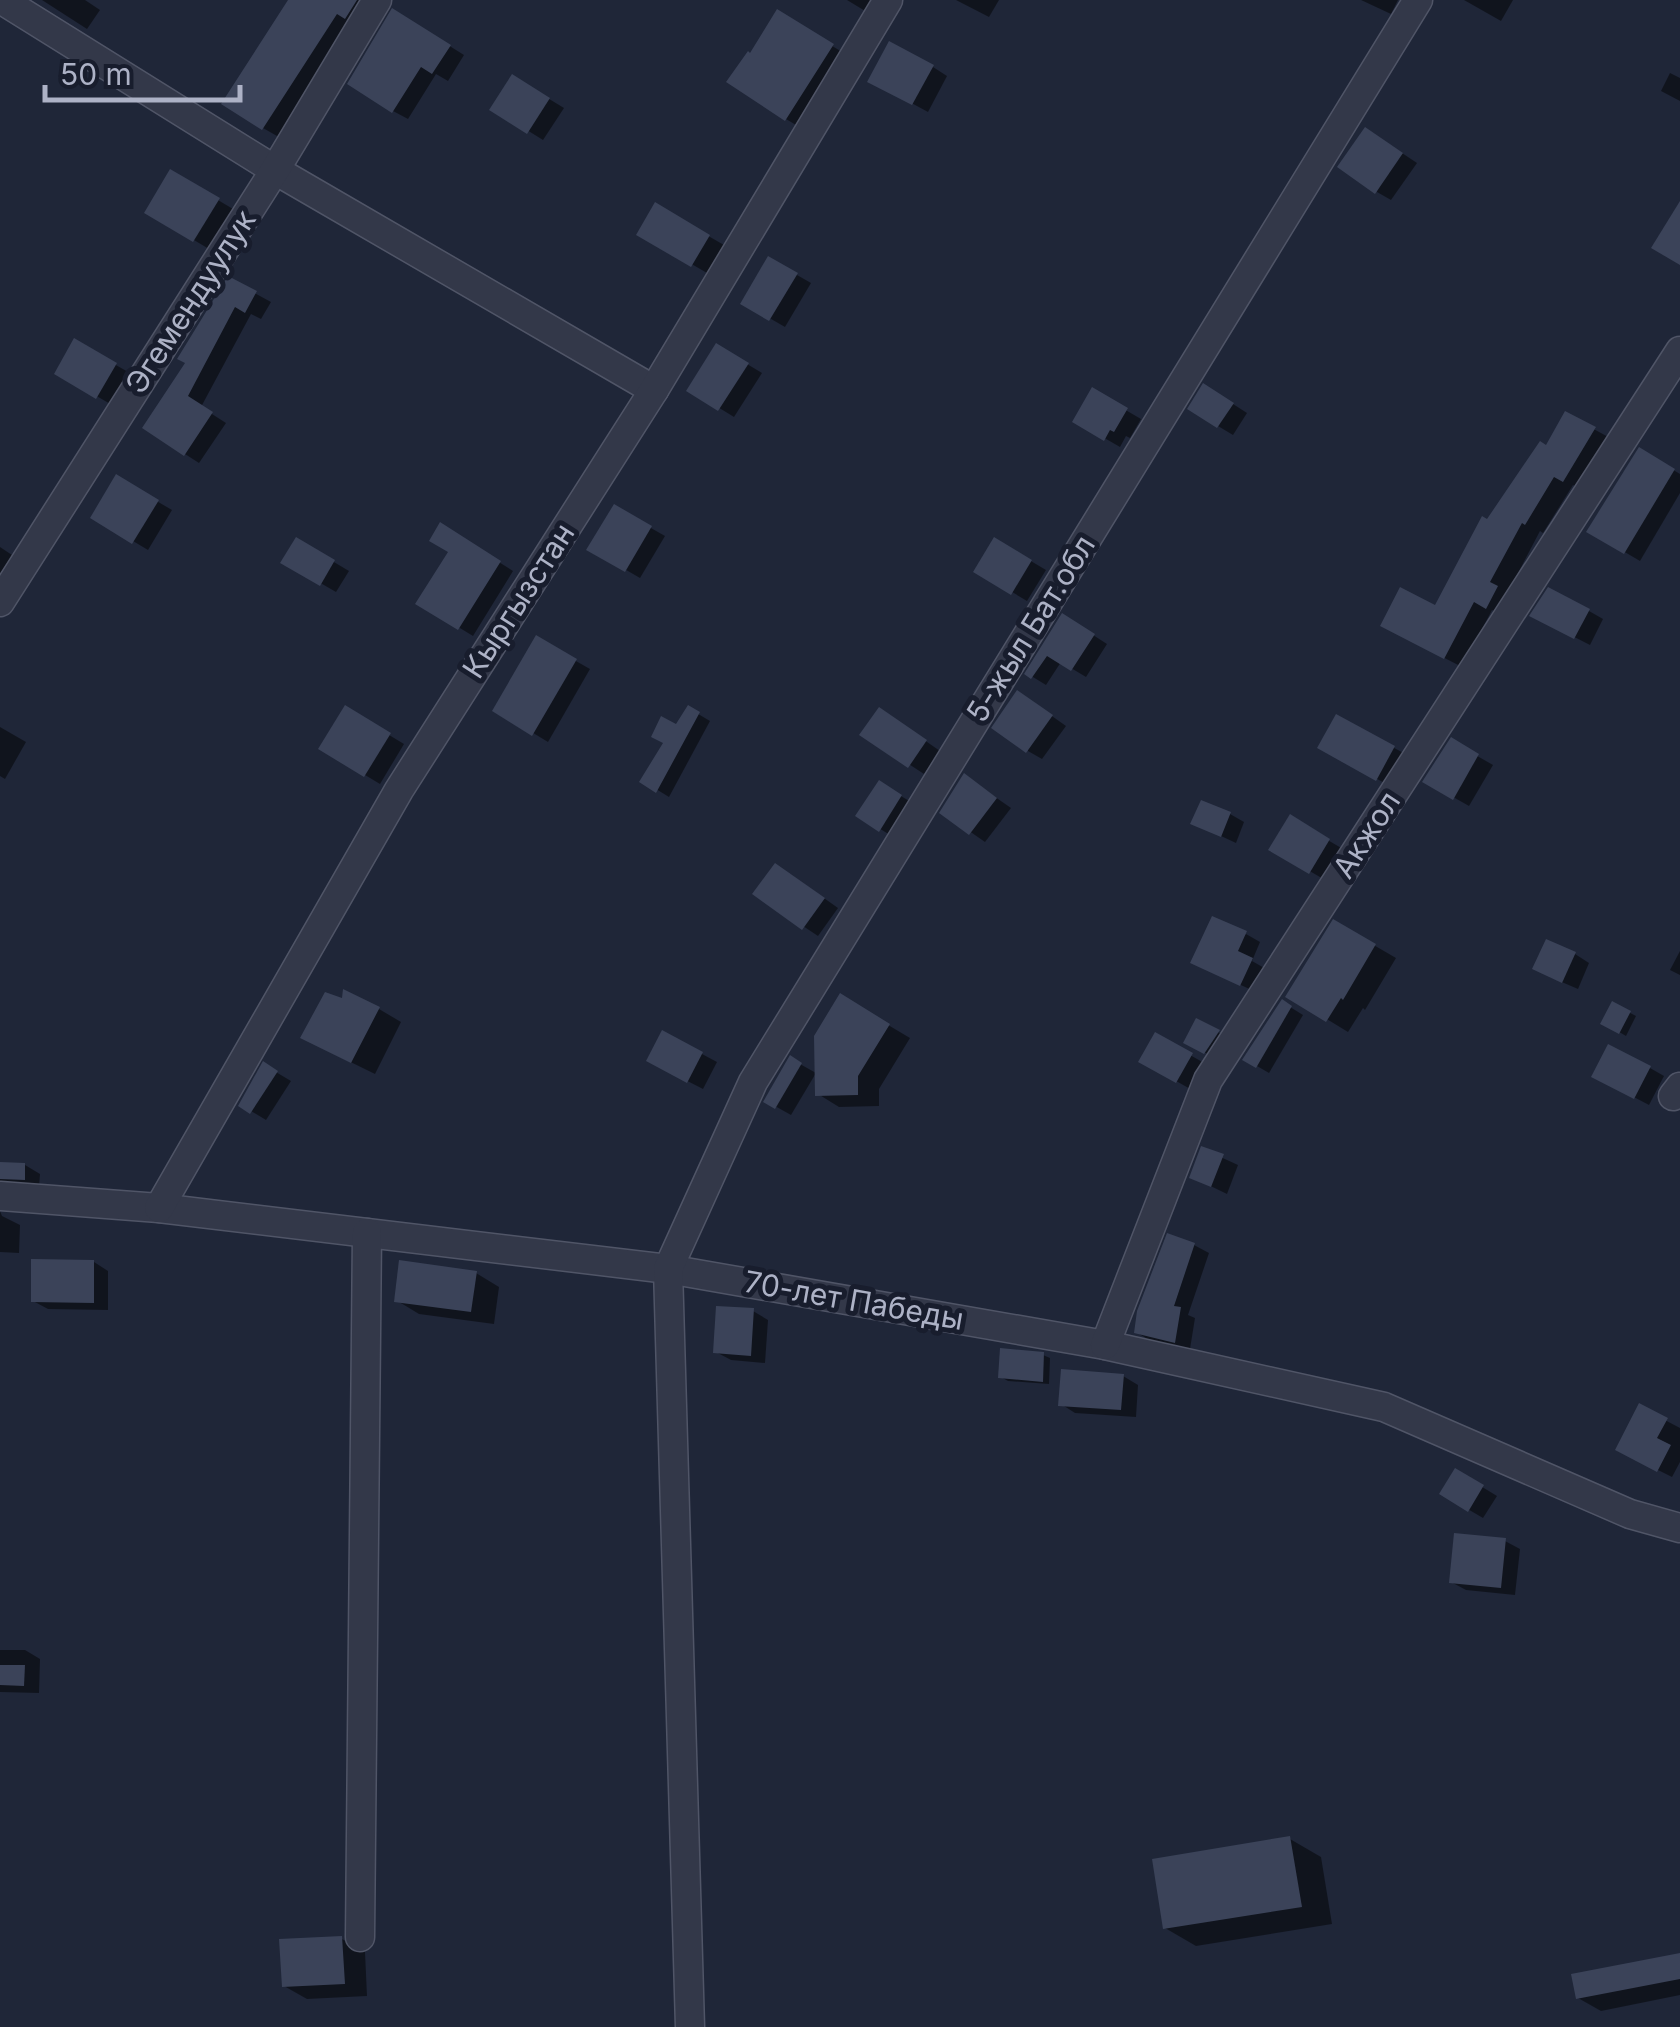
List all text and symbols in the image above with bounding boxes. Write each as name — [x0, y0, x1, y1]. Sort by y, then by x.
scale bar — [45, 40, 240, 102]
text: 50 m — [60, 56, 132, 92]
street label: Эгемендуулук — [117, 203, 263, 400]
street label: Кыргызстан — [455, 516, 582, 685]
street label: 5-жыл Бат.обл — [958, 528, 1102, 729]
street label: Акжол — [1325, 784, 1407, 884]
street label: 70-лет Пабеды — [742, 1263, 966, 1337]

